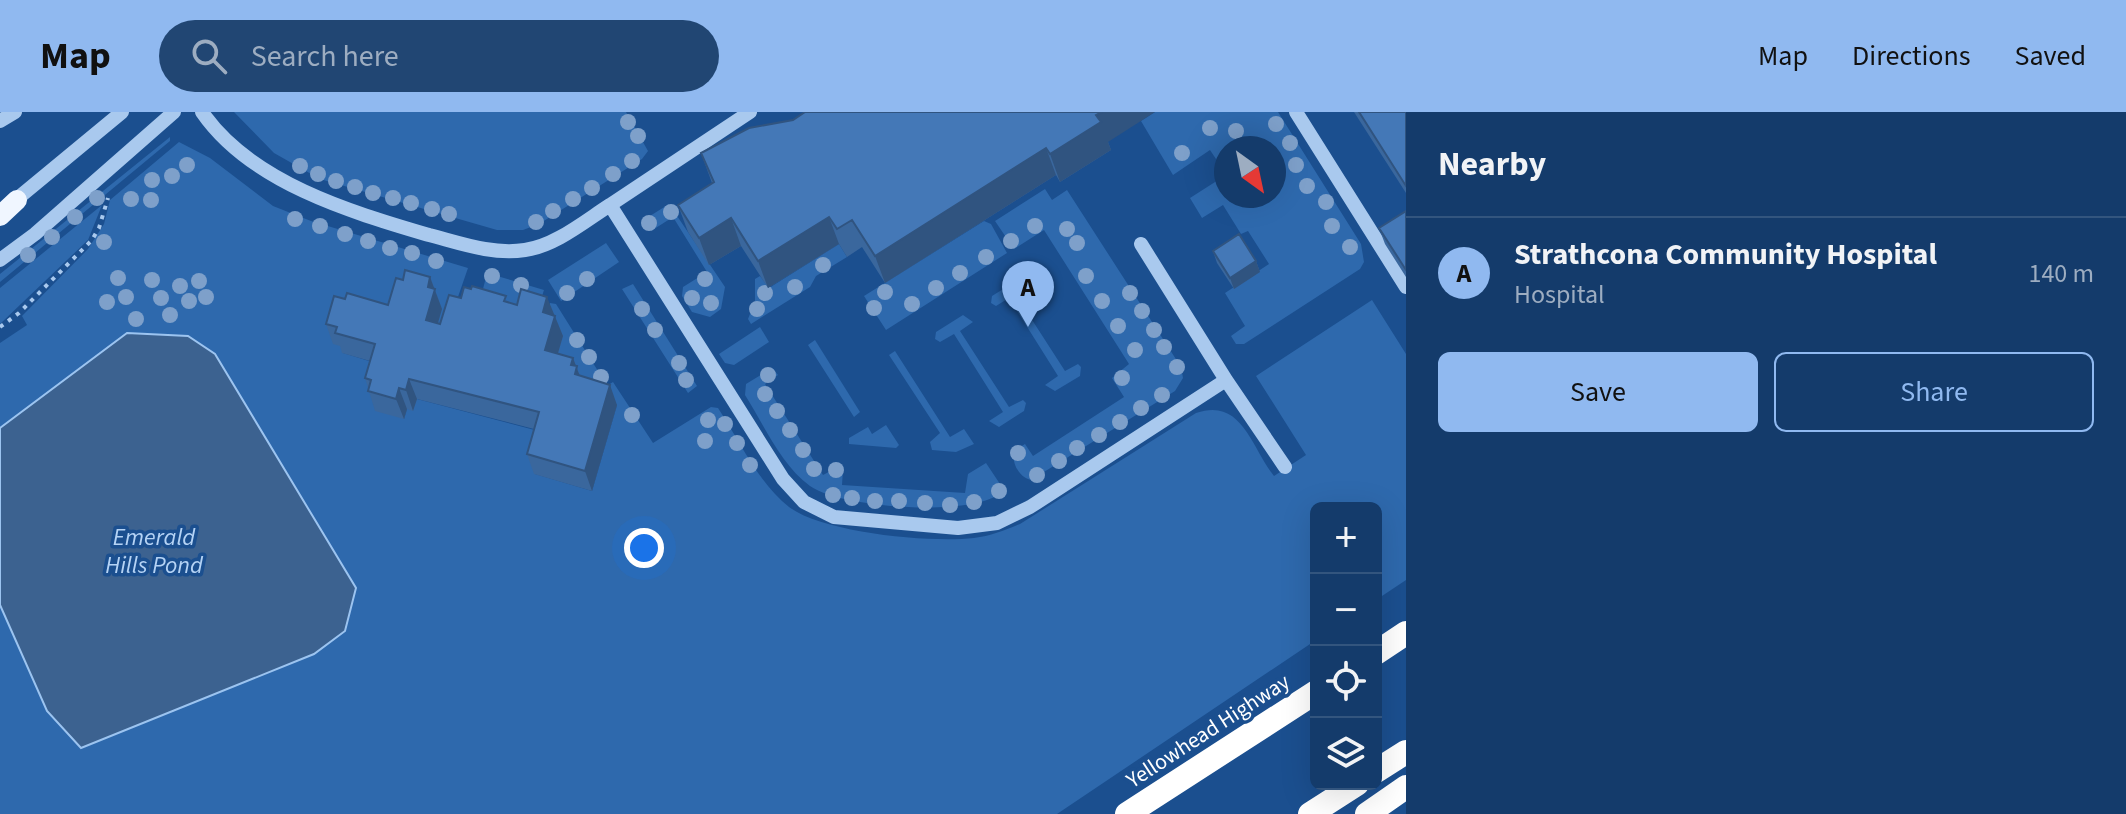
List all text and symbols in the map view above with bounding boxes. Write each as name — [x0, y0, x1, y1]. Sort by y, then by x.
search box — [159, 20, 719, 92]
text: Map — [40, 29, 111, 83]
icon: search — [187, 34, 231, 78]
text: Search here — [251, 35, 399, 78]
text: Map — [1758, 36, 1808, 76]
text: Directions — [1852, 36, 1971, 76]
text: Saved — [2015, 36, 2086, 76]
north arrow — [1214, 136, 1286, 208]
text: Nearby — [1438, 140, 1546, 189]
text: Strathcona Community Hospital — [1514, 233, 1937, 276]
text: A — [1457, 255, 1471, 292]
text: 140 m — [2028, 255, 2094, 292]
pin: A — [1002, 261, 1054, 327]
text: Hospital — [1514, 276, 1605, 313]
button: Save — [1438, 352, 1758, 432]
button: Share — [1774, 352, 2094, 432]
map controls — [1310, 502, 1382, 790]
button: + — [1310, 502, 1382, 574]
water label: Emerald Hills Pond — [105, 520, 204, 583]
your location — [624, 528, 664, 568]
button: − — [1310, 574, 1382, 646]
button: locate — [1310, 646, 1382, 718]
street label: Yellowhead Highway — [1119, 666, 1297, 797]
button: layers — [1310, 718, 1382, 790]

